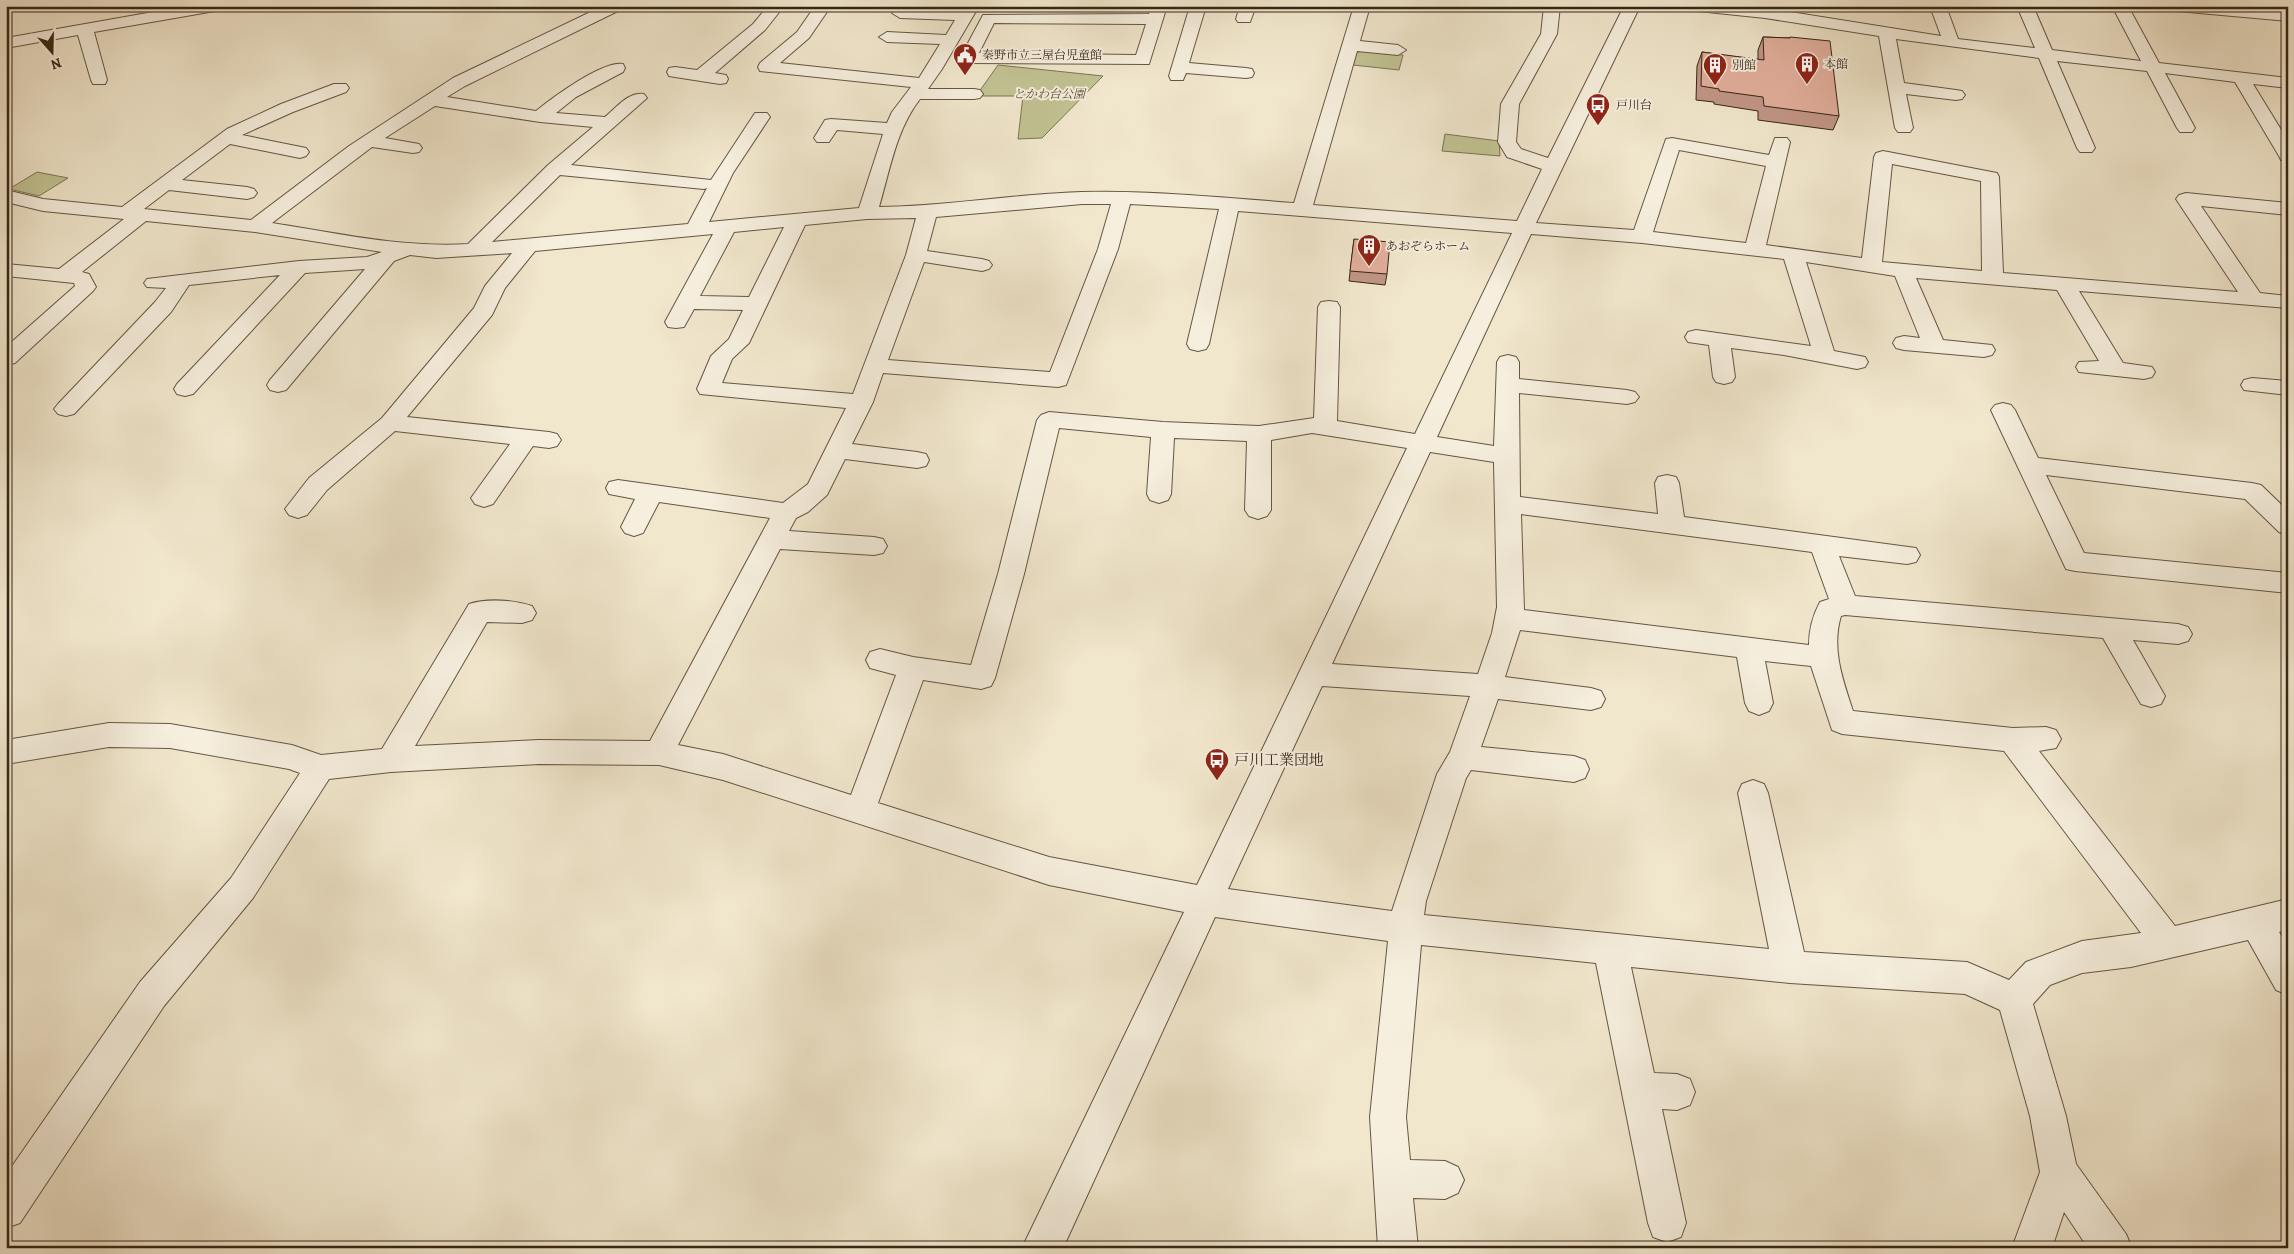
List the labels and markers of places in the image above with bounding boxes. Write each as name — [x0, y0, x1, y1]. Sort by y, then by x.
public building icon: 秦野市立三屋台児童館 — [952, 42, 978, 76]
place label: 秦野市立三屋台児童館 — [982, 47, 1102, 63]
building icon: 本館 — [1794, 51, 1820, 85]
building icon: 別館 — [1702, 52, 1728, 86]
place label: 本館 — [1824, 56, 1848, 72]
place label: 別館 — [1732, 57, 1756, 73]
bus stop icon: 戸川台 — [1585, 92, 1611, 126]
place label: 戸川台 — [1616, 97, 1652, 113]
building icon: あおぞらホーム — [1356, 233, 1382, 267]
place label: あおぞらホーム — [1386, 238, 1470, 254]
bus stop icon: 戸川工業団地 — [1204, 747, 1230, 781]
place label: 戸川工業団地 — [1234, 750, 1324, 770]

